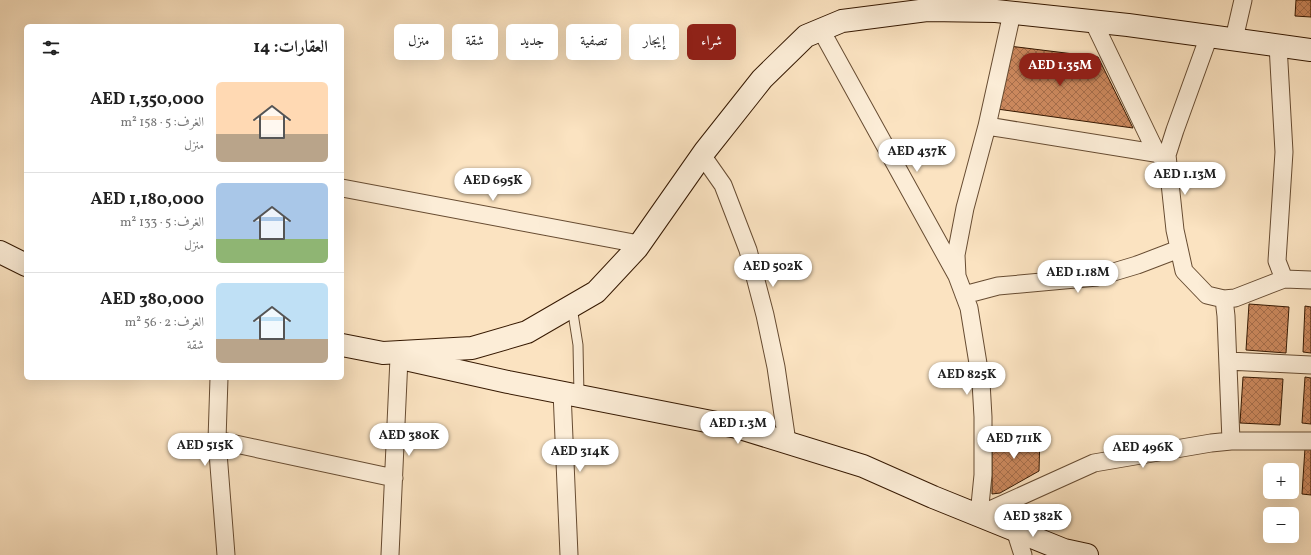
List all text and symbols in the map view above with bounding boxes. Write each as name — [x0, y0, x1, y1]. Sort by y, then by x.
chip: منزل — [394, 24, 444, 60]
chip: شقة — [452, 24, 498, 60]
chip: جديد — [506, 24, 558, 60]
chip: تصفية — [566, 24, 621, 60]
chip: إيجار — [629, 24, 679, 60]
chip: شراء — [687, 24, 736, 60]
text: العقارات: 14 — [253, 36, 328, 59]
icon: filters — [40, 37, 62, 59]
pin: AED 1.35M — [1014, 53, 1106, 87]
text: AED 1.35M — [1028, 57, 1092, 75]
text: AED 1,350,000 — [90, 88, 204, 111]
icon: home — [248, 98, 296, 146]
text: الغرف: 5 · 158 m² — [120, 114, 204, 132]
text: منزل — [184, 137, 204, 155]
pin: AED 437K — [876, 139, 958, 173]
text: AED 437K — [887, 143, 947, 161]
pin: AED 1.13M — [1139, 162, 1231, 196]
text: AED 1.13M — [1154, 166, 1216, 184]
pin: AED 695K — [452, 168, 534, 202]
text: AED 695K — [463, 172, 523, 190]
text: AED 1,180,000 — [90, 188, 204, 211]
icon: home — [248, 199, 296, 247]
text: الغرف: 5 · 133 m² — [120, 214, 204, 232]
text: منزل — [184, 237, 204, 255]
pin: AED 502K — [732, 254, 814, 288]
text: AED 502K — [743, 258, 803, 276]
pin: AED 1.18M — [1032, 260, 1124, 294]
text: AED 1.18M — [1046, 264, 1110, 282]
text: AED 380,000 — [100, 288, 204, 311]
icon: home — [248, 299, 296, 347]
text: الغرف: 2 · 56 m² — [125, 314, 204, 332]
text: شقة — [187, 337, 204, 355]
pin: AED 825K — [926, 362, 1008, 396]
text: AED 825K — [938, 366, 996, 384]
pin: AED 1.3M — [697, 411, 779, 445]
text: AED 1.3M — [709, 415, 767, 433]
pin: AED 380K — [368, 423, 450, 457]
pin: AED 711K — [973, 426, 1055, 460]
text: AED 380K — [379, 427, 439, 445]
text: AED 711K — [986, 430, 1042, 448]
pin: AED 515K — [164, 433, 246, 467]
pin: AED 496K — [1102, 435, 1184, 469]
text: AED 515K — [177, 437, 233, 455]
pin: AED 314K — [539, 439, 621, 473]
text: AED 496K — [1112, 439, 1174, 457]
text: AED 314K — [551, 443, 609, 461]
map controls — [1263, 463, 1299, 543]
button: + — [1263, 463, 1299, 499]
pin: AED 382K — [992, 504, 1074, 538]
button: − — [1263, 507, 1299, 543]
text: AED 382K — [1003, 508, 1063, 526]

